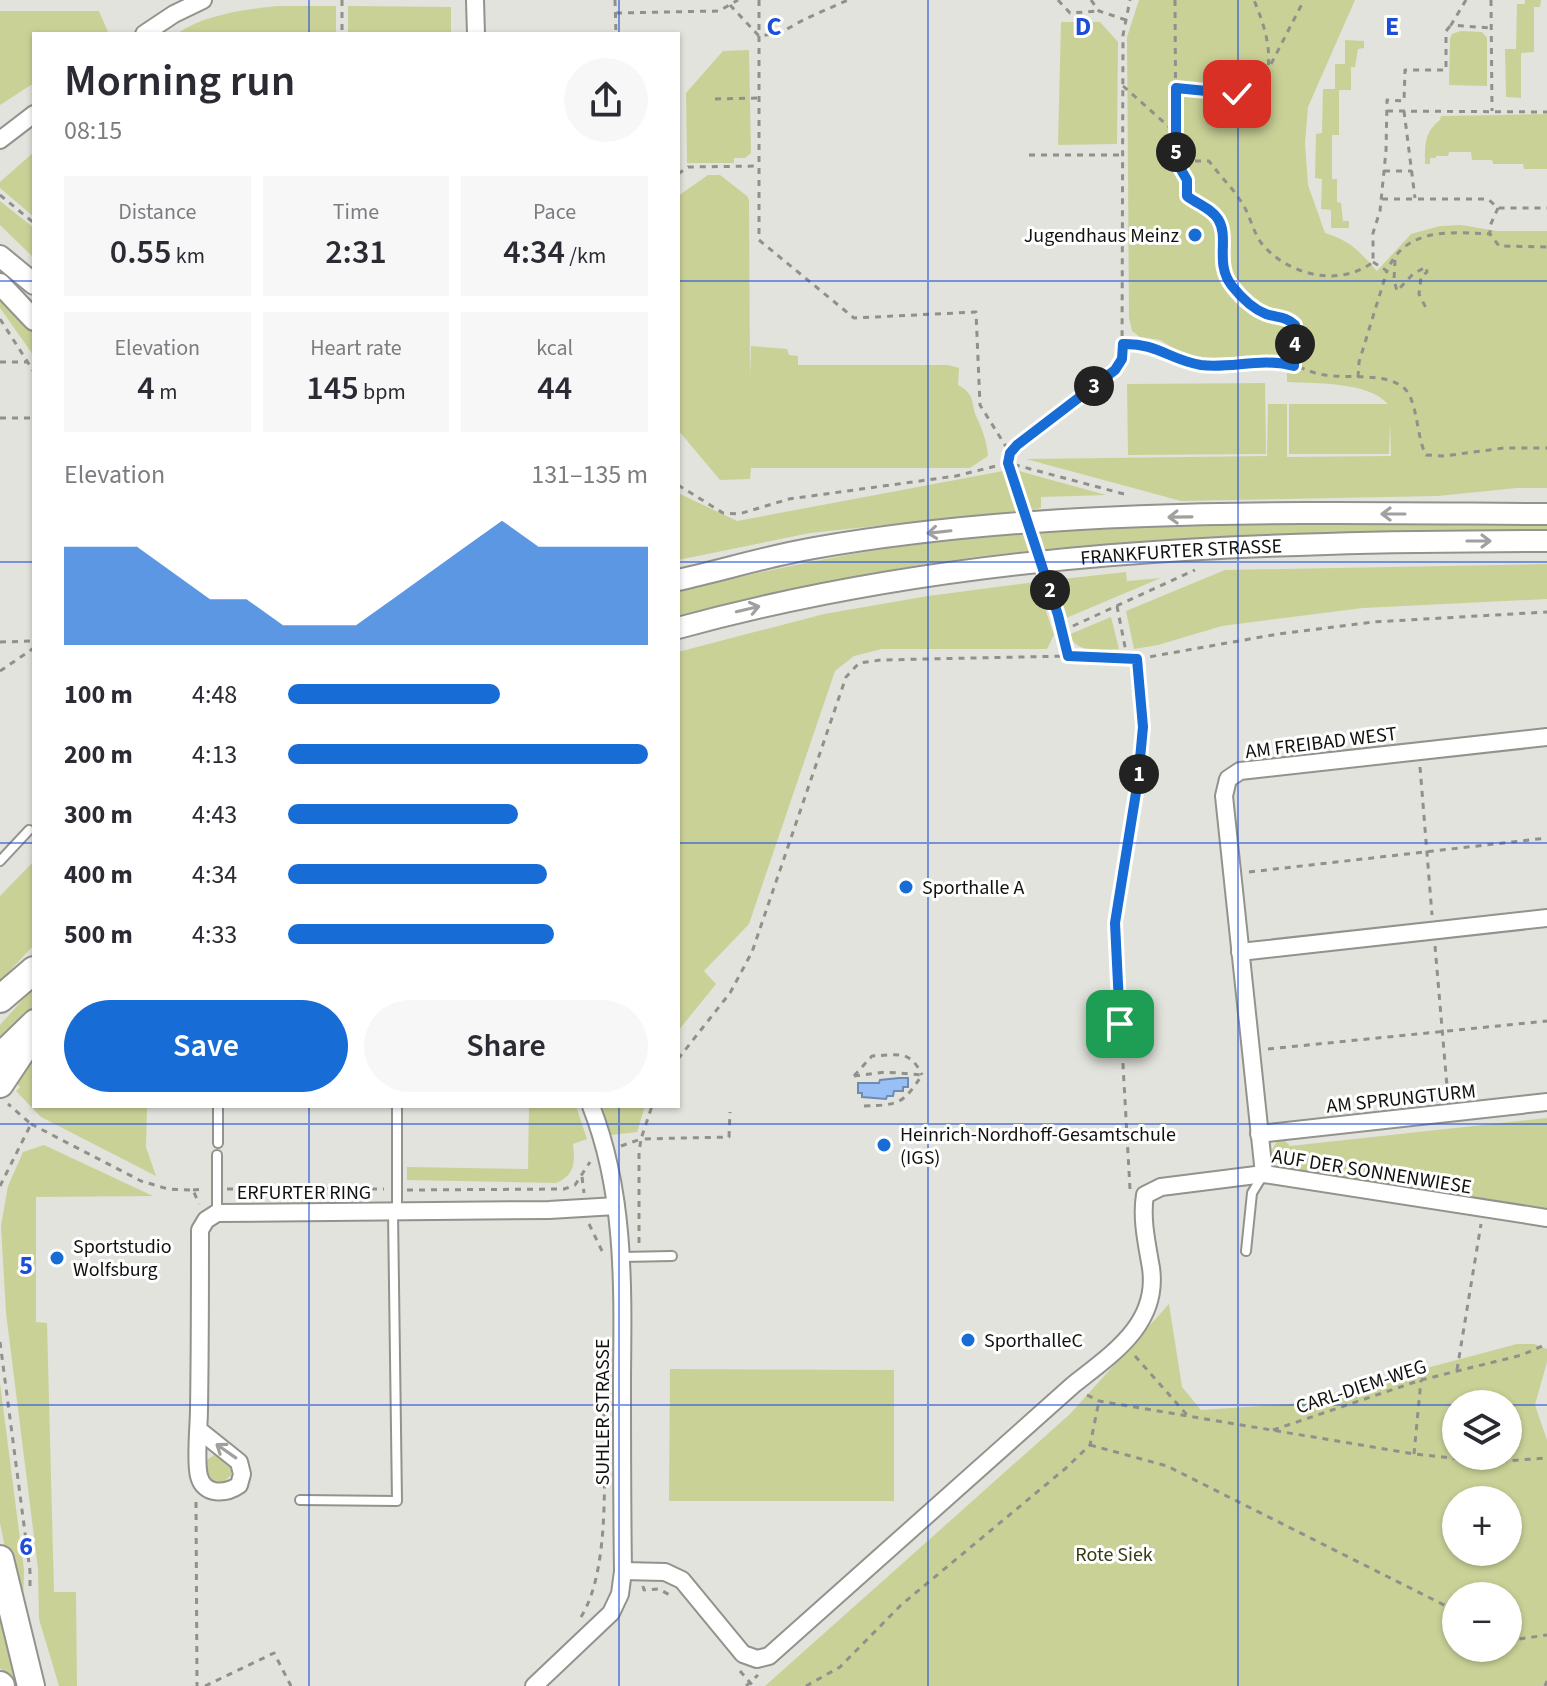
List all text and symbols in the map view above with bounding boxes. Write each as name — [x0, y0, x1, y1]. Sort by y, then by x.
text: C — [766, 8, 782, 45]
text: D — [1075, 8, 1091, 45]
text: E — [1385, 8, 1399, 45]
text: Morning run — [64, 50, 295, 113]
button: share — [564, 58, 648, 142]
pin — [1203, 60, 1271, 128]
icon: check — [1215, 72, 1259, 116]
text: 08:15 — [64, 112, 122, 149]
pin: 5 — [1156, 132, 1196, 172]
text: 5 — [1170, 136, 1182, 168]
text: Distance — [118, 196, 196, 228]
text: Time — [333, 196, 379, 228]
text: Pace — [533, 196, 576, 228]
place label: Jugendhaus Meinz — [1024, 222, 1179, 250]
marker: Jugendhaus Meinz — [1186, 226, 1204, 244]
text: 0.55 — [110, 228, 171, 277]
text: 2:31 — [325, 228, 387, 277]
text: 4:34 — [503, 228, 565, 277]
text: km — [171, 240, 205, 272]
text: /km — [565, 240, 606, 272]
pin: 4 — [1275, 324, 1315, 364]
text: 4 — [1289, 328, 1301, 360]
text: Elevation — [114, 332, 200, 364]
text: Heart rate — [310, 332, 402, 364]
text: kcal — [536, 332, 573, 364]
text: 4 — [137, 364, 155, 413]
text: 145 — [306, 364, 359, 413]
text: 44 — [537, 364, 572, 413]
pin: 3 — [1074, 366, 1114, 406]
text: 3 — [1088, 370, 1100, 402]
text: m — [155, 376, 177, 408]
text: bpm — [359, 376, 406, 408]
text: Elevation — [64, 456, 165, 493]
text: 131–135 m — [531, 456, 648, 493]
one-way arrow — [1380, 506, 1407, 522]
one-way arrow — [1167, 509, 1194, 525]
one-way arrow — [926, 524, 953, 539]
street label: FRANKFURTER STRASSE — [1079, 532, 1282, 573]
one-way arrow — [1465, 533, 1492, 549]
pin: 2 — [1030, 570, 1070, 610]
text: 2 — [1044, 574, 1056, 606]
one-way arrow — [735, 601, 760, 616]
text: 100 m — [64, 676, 133, 713]
text: 4:48 — [192, 676, 237, 713]
street label: AM FREIBAD WEST — [1244, 720, 1399, 766]
text: 200 m — [64, 736, 133, 773]
text: 4:13 — [192, 736, 237, 773]
pin: 1 — [1119, 754, 1159, 794]
text: 1 — [1133, 758, 1145, 790]
text: 300 m — [64, 796, 133, 833]
text: 4:43 — [192, 796, 237, 833]
text: 400 m — [64, 856, 133, 893]
text: 4:34 — [192, 856, 237, 893]
place label: Sporthalle A — [922, 874, 1024, 902]
marker: Sporthalle A — [897, 878, 915, 896]
text: 500 m — [64, 916, 133, 953]
text: 4:33 — [192, 916, 237, 953]
pin — [1086, 990, 1154, 1058]
button: Save — [64, 1000, 348, 1092]
button: Share — [364, 1000, 648, 1092]
icon: arrive — [1098, 1002, 1142, 1046]
street label: AM SPRUNGTURM — [1325, 1077, 1477, 1121]
place label: Heinrich-Nordhoff-Gesamtschule (IGS) — [900, 1121, 1176, 1172]
marker: Heinrich-Nordhoff-Gesamtschule (IGS) — [875, 1136, 893, 1154]
street label: AUF DER SONNENWIESE — [1270, 1142, 1474, 1202]
street label: ERFURTER RING — [237, 1179, 371, 1207]
place label: Sportstudio Wolfsburg — [73, 1233, 172, 1284]
text: 5 — [19, 1247, 33, 1284]
marker: Sportstudio Wolfsburg — [48, 1249, 66, 1267]
place label: SporthalleC — [984, 1327, 1083, 1355]
marker: SporthalleC — [959, 1331, 977, 1349]
street label: SUHLER STRASSE — [589, 1338, 617, 1486]
street label: CARL-DIEM-WEG — [1292, 1353, 1430, 1421]
map controls — [1442, 1390, 1522, 1662]
button: layers — [1442, 1390, 1522, 1470]
one-way arrow — [215, 1443, 237, 1460]
button: + — [1442, 1486, 1522, 1566]
text: 6 — [19, 1528, 33, 1565]
park label: Rote Siek — [1075, 1541, 1153, 1569]
button: − — [1442, 1582, 1522, 1662]

